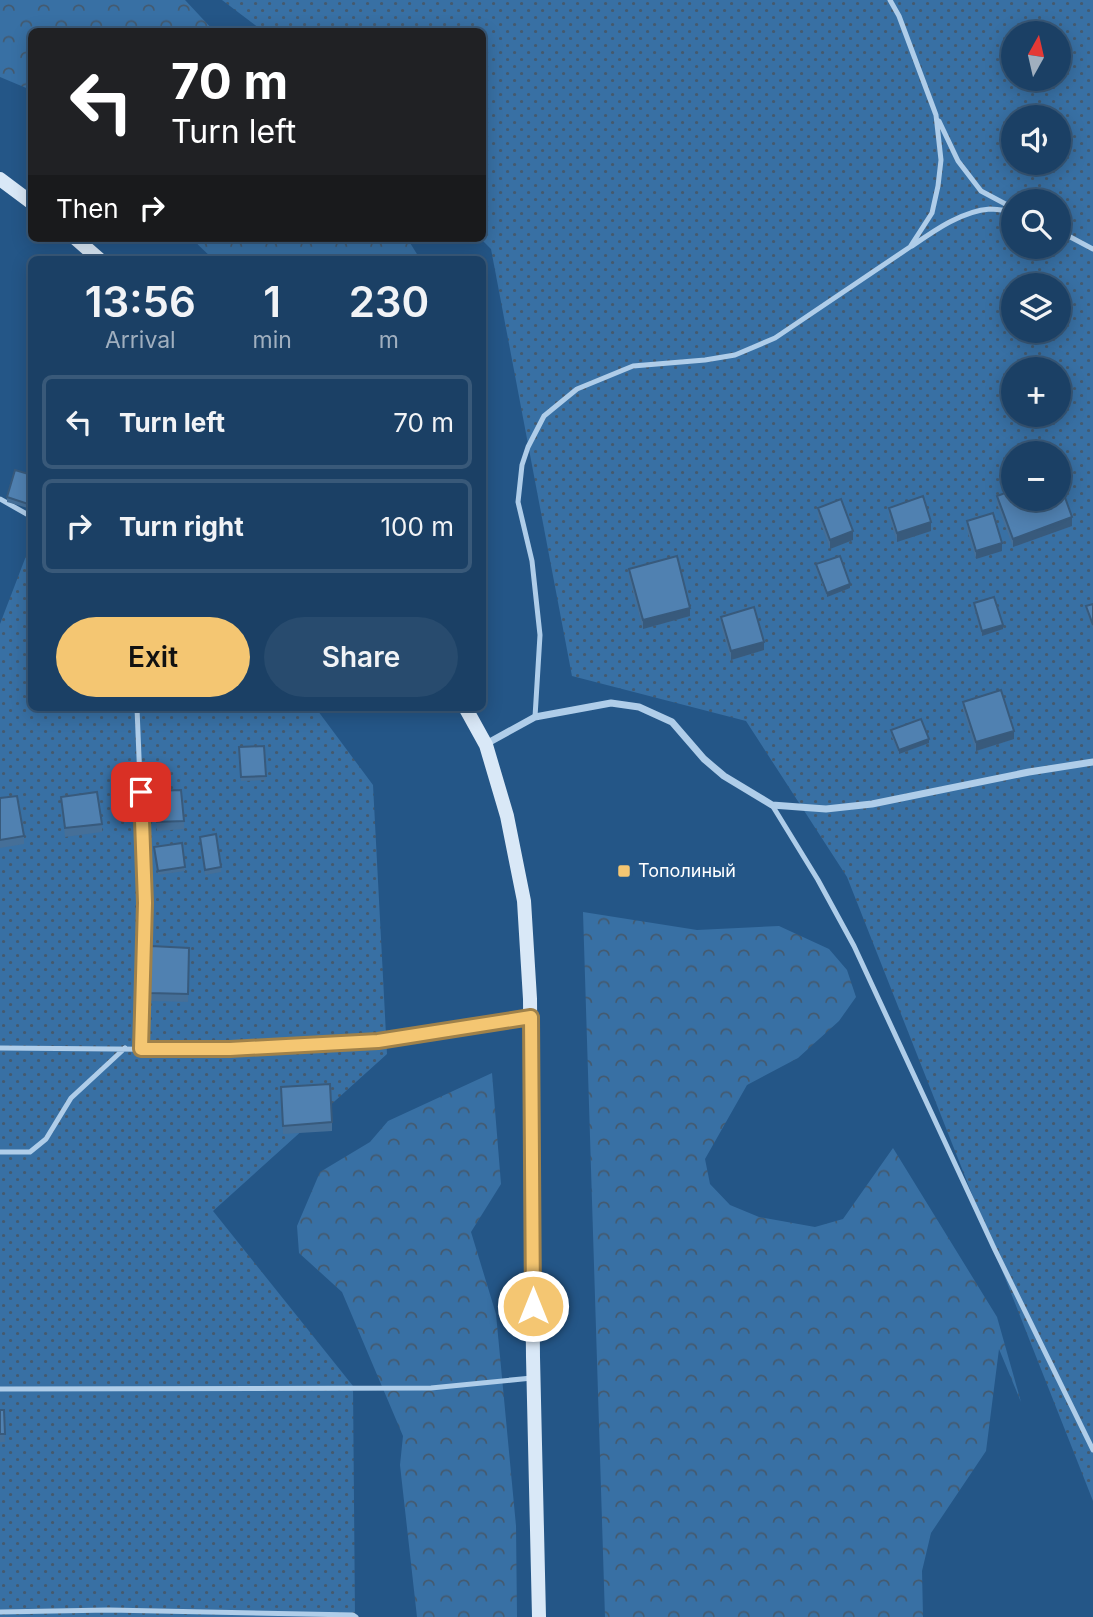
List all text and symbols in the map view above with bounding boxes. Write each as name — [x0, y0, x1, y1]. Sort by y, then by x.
north arrow — [1001, 21, 1071, 91]
map controls — [1001, 21, 1071, 511]
text: 70 m — [171, 52, 288, 111]
icon: left — [56, 56, 147, 147]
button: sound — [1001, 105, 1071, 175]
text: Turn left — [171, 112, 296, 151]
icon: right — [133, 189, 171, 227]
button: search — [1001, 189, 1071, 259]
text: Then — [56, 193, 119, 224]
button: layers — [1001, 273, 1071, 343]
text: 13:56 — [85, 276, 196, 327]
text: 1 — [263, 276, 281, 327]
text: 230 — [349, 276, 429, 327]
text: Arrival — [105, 326, 176, 354]
text: min — [253, 326, 292, 354]
text: m — [379, 326, 399, 354]
button: + — [1001, 357, 1071, 427]
icon: left — [60, 403, 98, 441]
text: Turn left — [119, 407, 225, 438]
text: 70 m — [393, 407, 454, 438]
button: − — [1001, 441, 1071, 511]
icon: right — [60, 507, 98, 545]
text: Turn right — [119, 511, 244, 542]
text: 100 m — [381, 511, 454, 542]
button: Exit — [56, 617, 250, 697]
button: Share — [264, 617, 458, 697]
pin — [111, 762, 171, 822]
icon: arrive — [122, 773, 160, 811]
place label: Тополиный — [638, 860, 736, 881]
marker: Тополиный — [616, 863, 632, 879]
position arrow — [496, 1269, 570, 1343]

